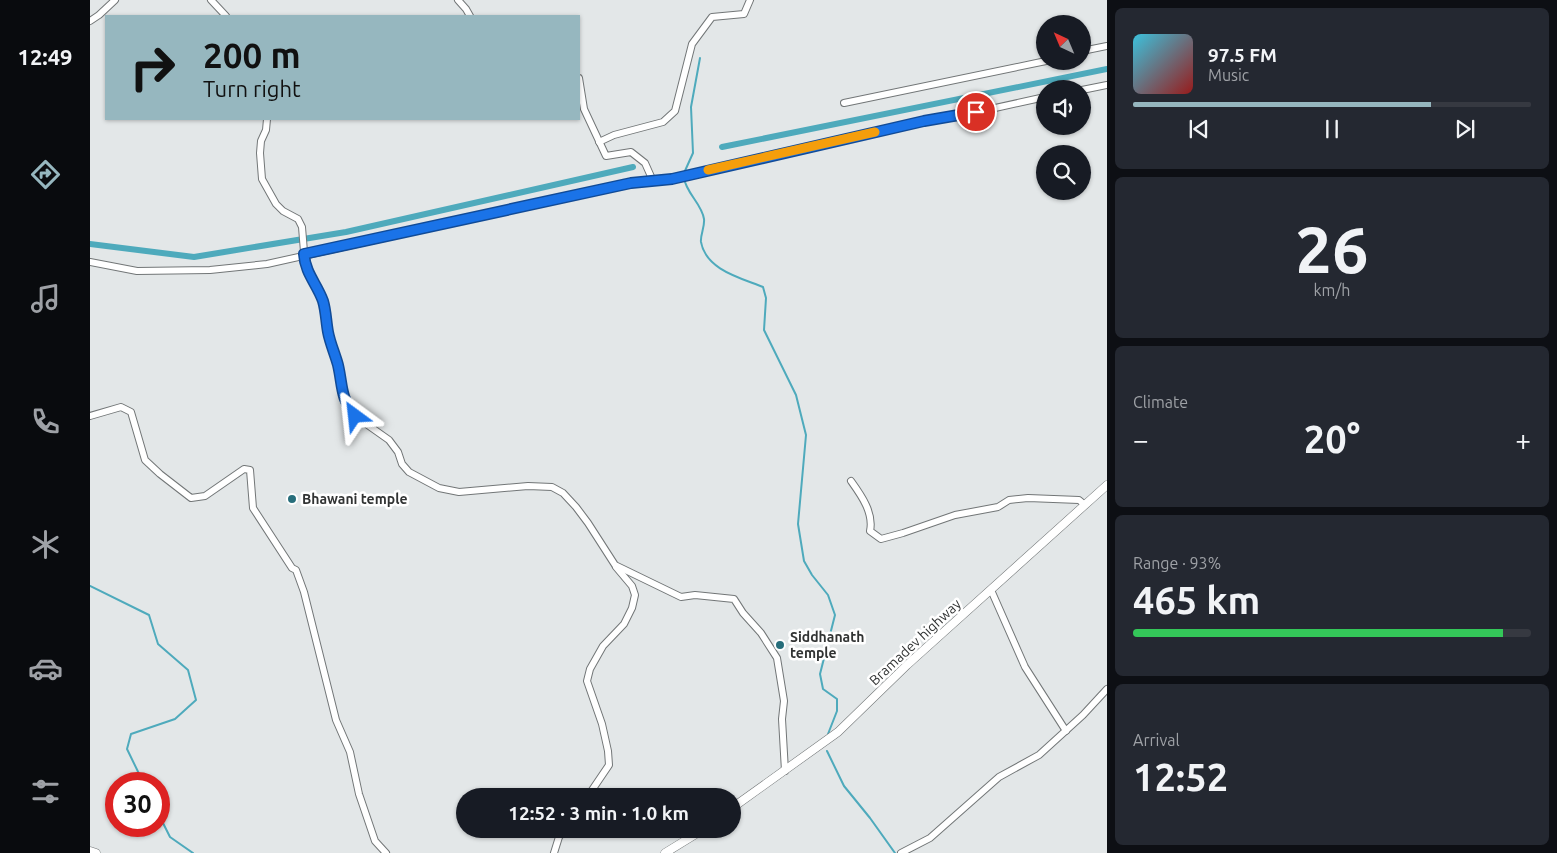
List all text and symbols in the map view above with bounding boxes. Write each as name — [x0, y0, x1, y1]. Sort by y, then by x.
north arrow — [1036, 15, 1091, 70]
map controls — [1036, 15, 1091, 200]
icon: right — [120, 35, 185, 100]
text: 200 m — [203, 35, 301, 75]
text: 12:49 — [17, 44, 73, 69]
text: 97.5 FM — [1208, 44, 1277, 66]
text: Music — [1208, 66, 1249, 84]
text: Turn right — [203, 76, 301, 101]
button: sound — [1036, 80, 1091, 135]
pin — [955, 91, 997, 133]
icon: arrive — [962, 98, 990, 126]
icon: previous — [1185, 115, 1213, 143]
icon: pause — [1318, 115, 1346, 143]
icon: next — [1451, 115, 1479, 143]
button: search — [1036, 145, 1091, 200]
icon: directions — [28, 157, 63, 192]
text: 26 — [1295, 212, 1369, 285]
icon: music — [28, 281, 63, 316]
text: km/h — [1314, 281, 1350, 299]
position arrow — [328, 389, 380, 441]
text: Climate — [1133, 393, 1188, 411]
icon: phone — [28, 404, 63, 439]
text: 20° — [1304, 418, 1360, 460]
text: − — [1133, 424, 1149, 455]
text: + — [1515, 424, 1531, 455]
place label: Bhawani temple — [302, 491, 407, 507]
marker: Bhawani temple — [286, 493, 298, 505]
icon: climate — [28, 527, 63, 562]
text: Range · 93% — [1133, 554, 1221, 572]
text: 465 km — [1133, 579, 1260, 621]
street label: Bramadev highway — [866, 595, 964, 688]
place label: Siddhanath temple — [790, 629, 864, 661]
marker: Siddhanath temple — [774, 639, 786, 651]
icon: car — [28, 651, 63, 686]
text: Arrival — [1133, 731, 1180, 749]
text: 12:52 — [1133, 756, 1228, 798]
speed limit sign: 30 — [105, 772, 170, 837]
icon: filters — [28, 774, 63, 809]
text: 12:52 · 3 min · 1.0 km — [508, 802, 689, 824]

